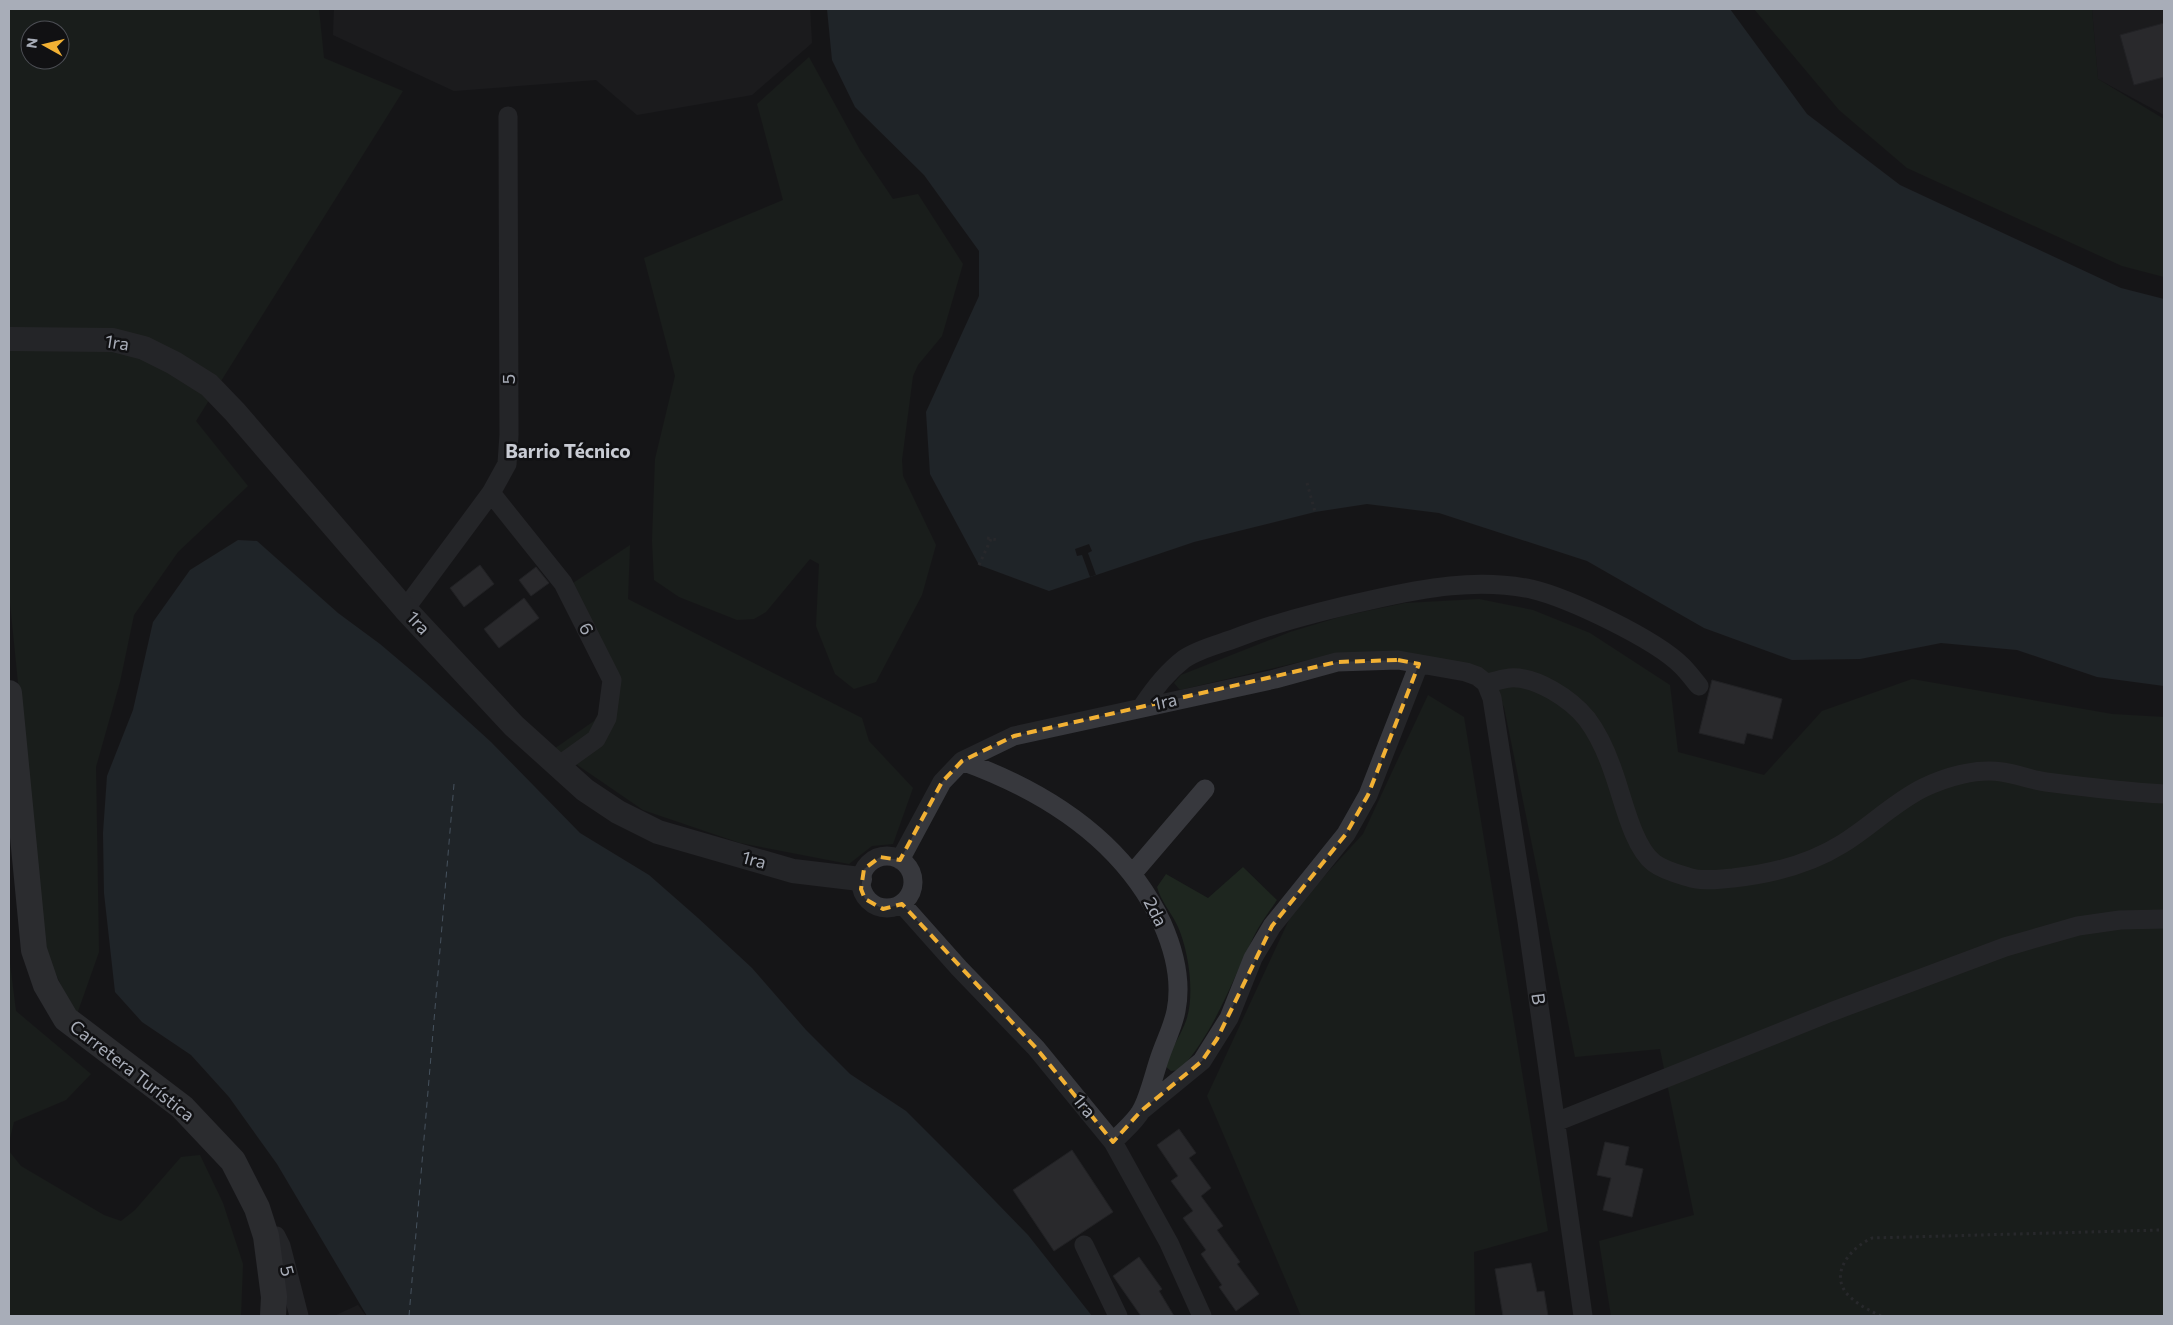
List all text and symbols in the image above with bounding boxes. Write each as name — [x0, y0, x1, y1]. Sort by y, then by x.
north arrow — [20, 20, 70, 70]
text: N — [22, 37, 41, 50]
street label: 1ra — [104, 329, 131, 355]
street label: 5 — [497, 374, 519, 384]
district label: Barrio Técnico — [505, 439, 631, 462]
street label: 1ra — [402, 606, 435, 639]
street label: 6 — [575, 619, 599, 638]
street label: 1ra — [1151, 688, 1179, 714]
street label: 1ra — [740, 845, 769, 873]
street label: 2da — [1139, 893, 1172, 930]
street label: B — [1527, 992, 1551, 1006]
street label: Carretera Turística — [66, 1015, 199, 1126]
street label: 1ra — [1069, 1089, 1101, 1122]
street label: 5 — [276, 1263, 300, 1279]

